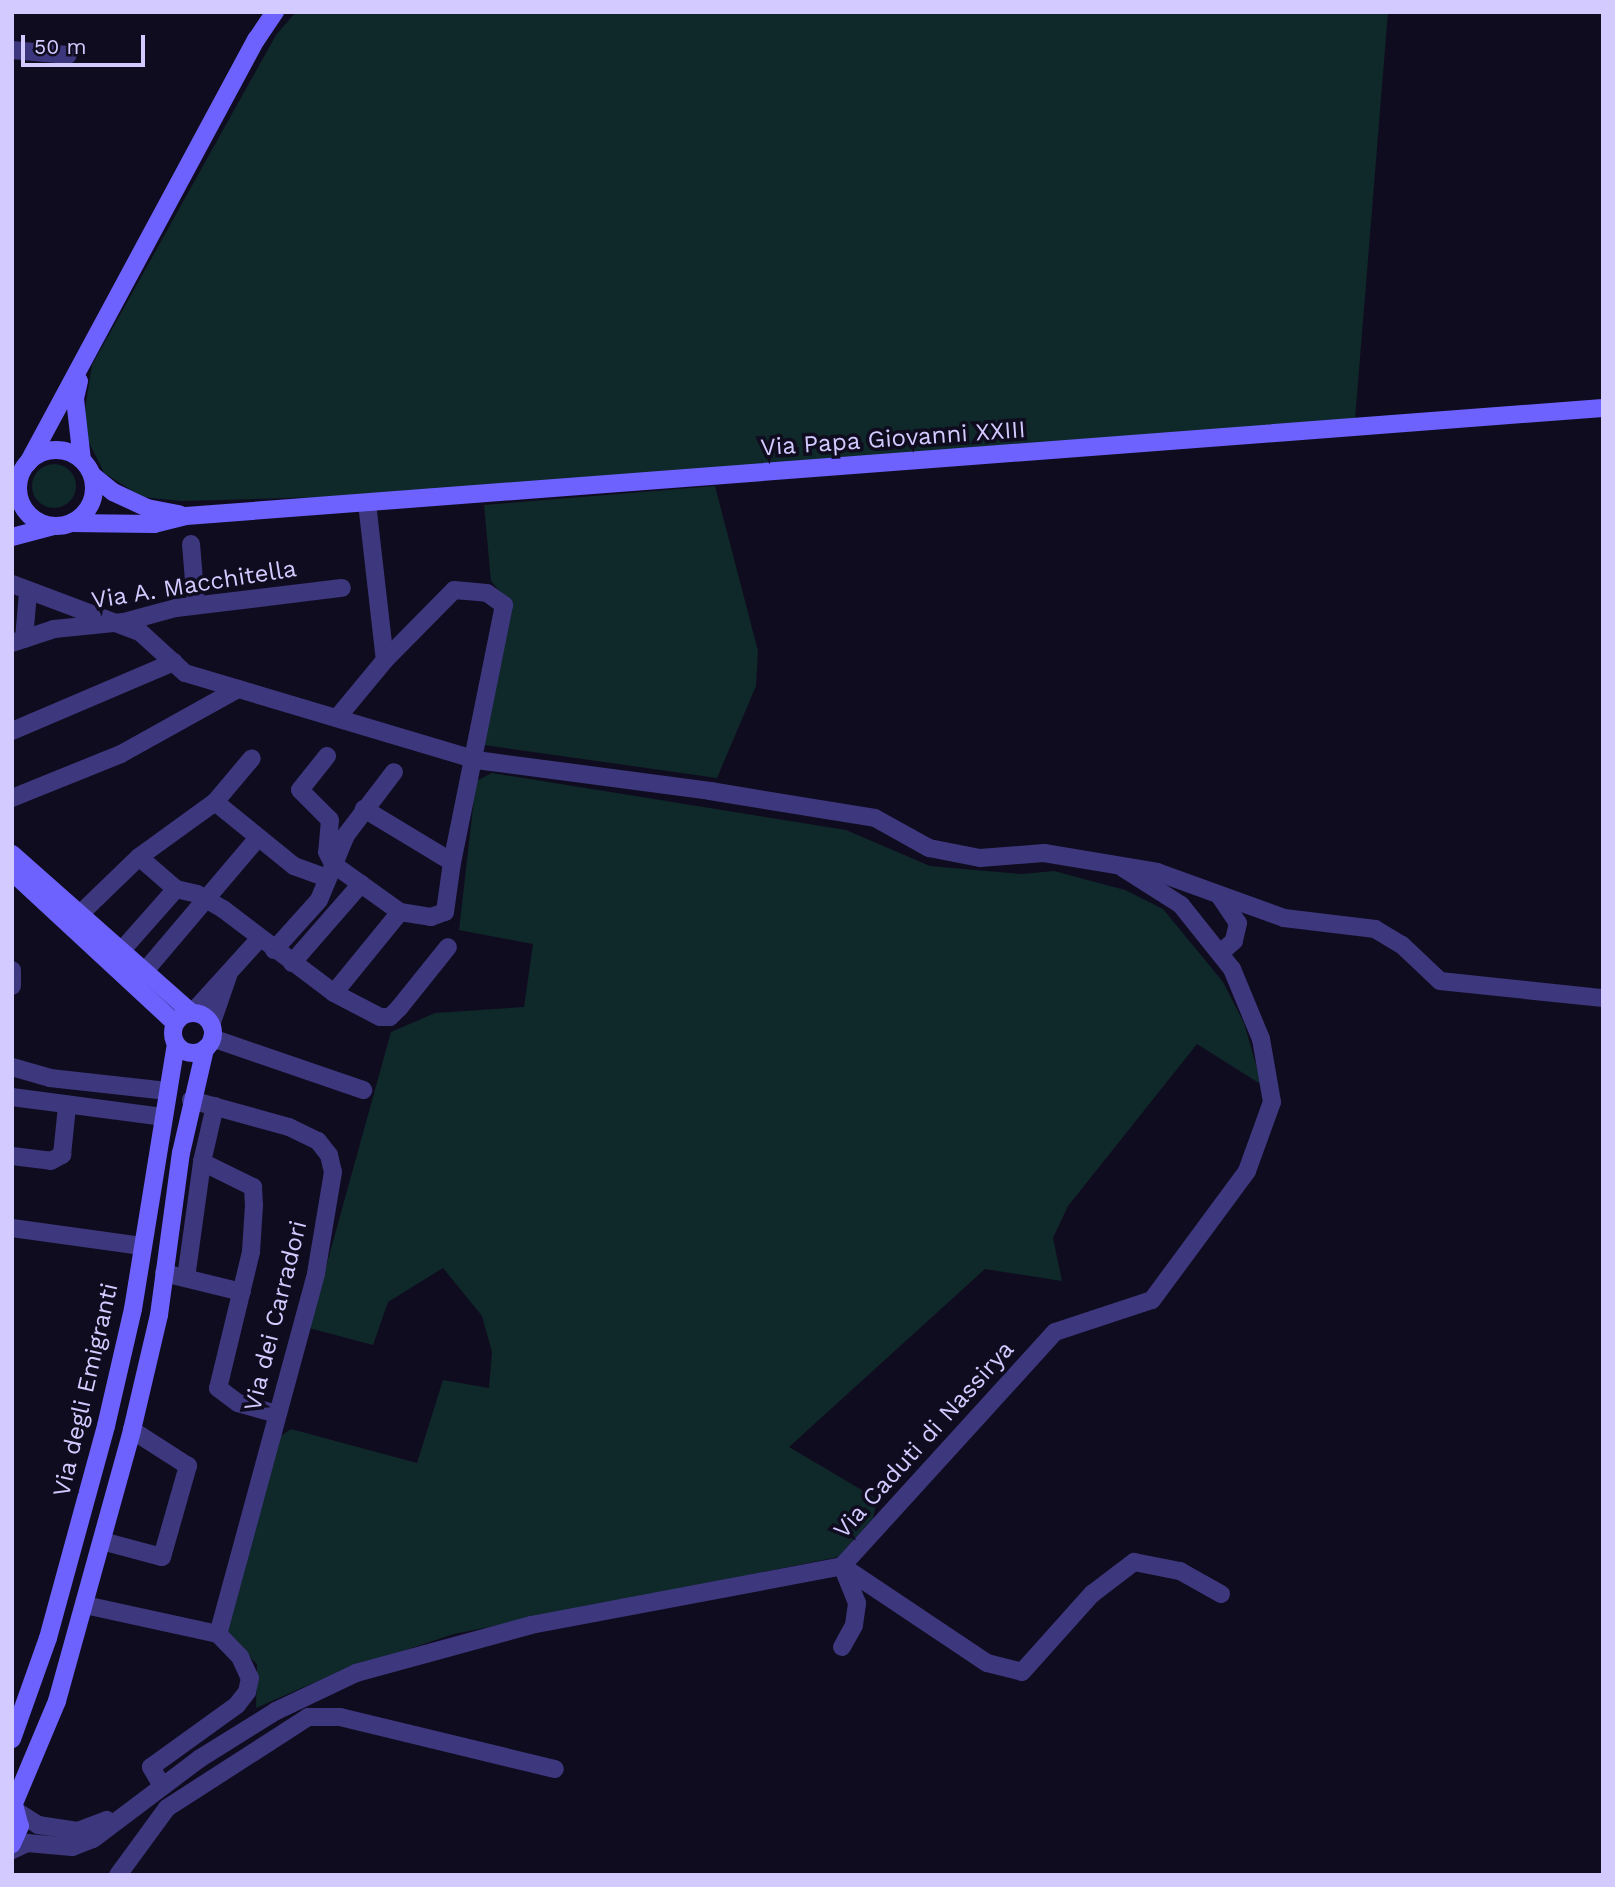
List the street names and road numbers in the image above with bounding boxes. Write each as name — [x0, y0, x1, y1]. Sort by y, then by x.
street label: Via Papa Giovanni XXIII — [759, 415, 1027, 463]
street label: Via A. Macchitella — [89, 554, 299, 616]
street label: Via dei Carradori — [238, 1218, 314, 1414]
street label: Via degli Emigranti — [47, 1280, 125, 1500]
street label: Via Caduti di Nassirya — [828, 1335, 1020, 1545]

